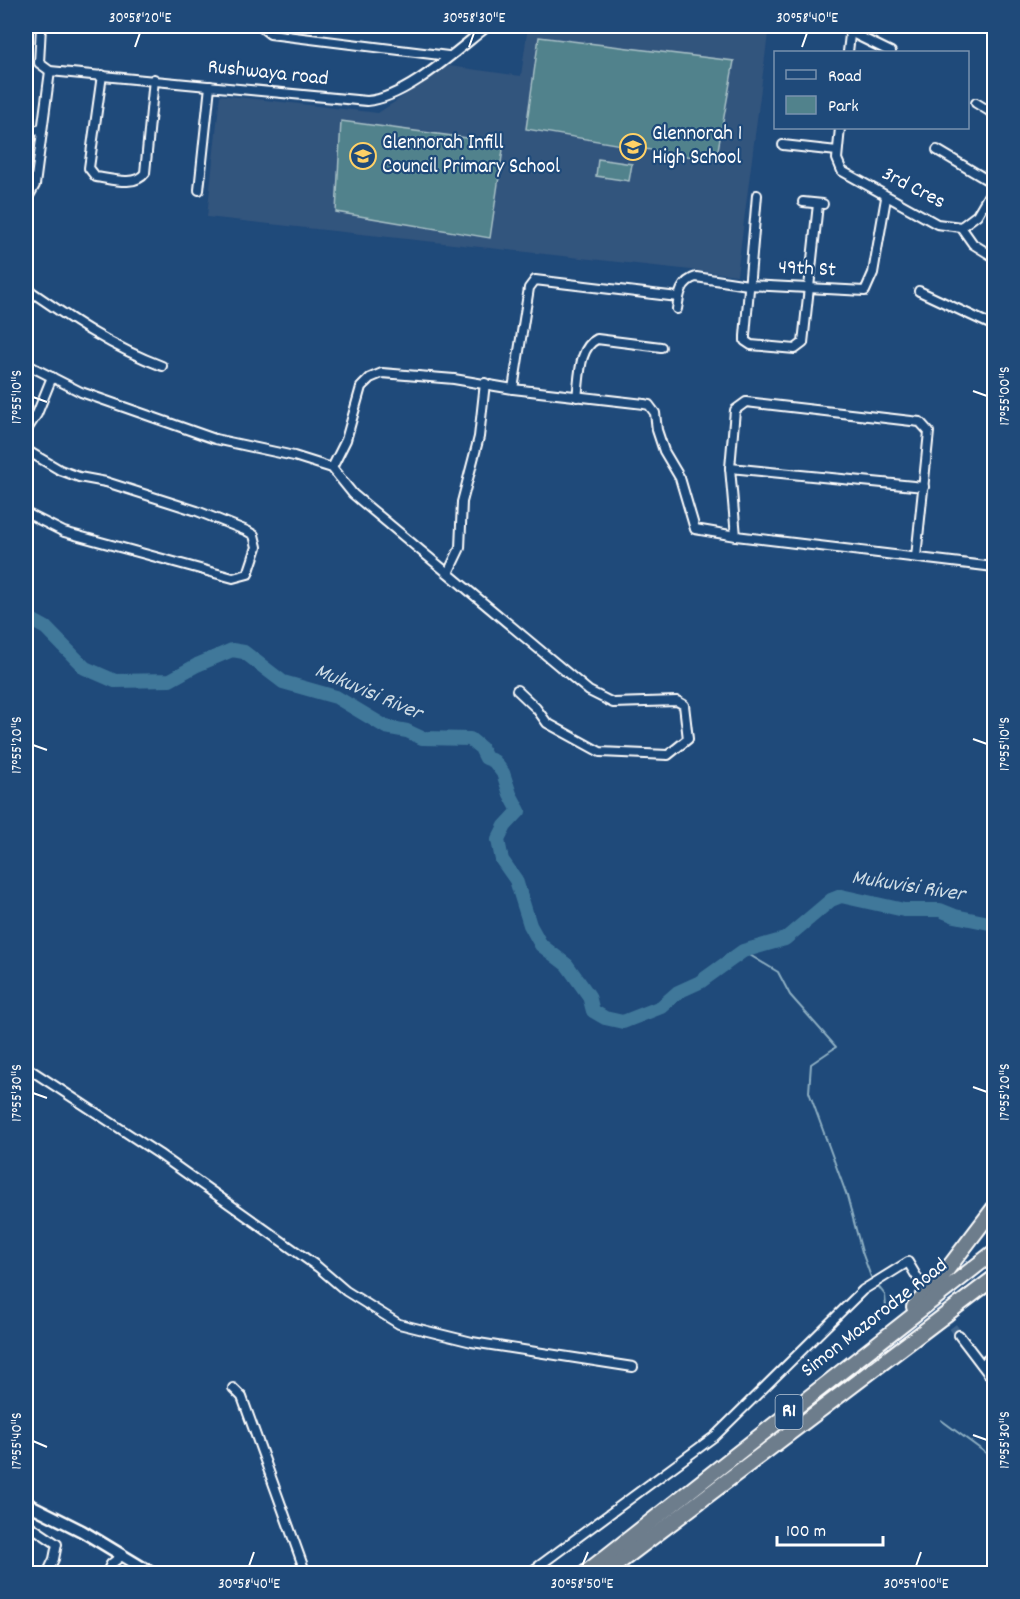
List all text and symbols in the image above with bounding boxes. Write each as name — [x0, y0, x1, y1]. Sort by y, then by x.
text: 30°58'20"E — [109, 8, 171, 30]
text: 30°58'30"E — [443, 8, 505, 30]
text: 30°58'40"E — [776, 8, 838, 30]
legend — [774, 51, 969, 129]
street label: Rushwaya road — [206, 53, 330, 95]
text: Road — [828, 65, 862, 90]
text: Park — [828, 95, 859, 120]
place label: Glennorah 1 High School — [652, 120, 742, 174]
place label: Glennorah Infill Council Primary School — [382, 129, 560, 183]
school or university icon: Glennorah 1 High School — [618, 132, 648, 162]
school or university icon: Glennorah Infill Council Primary School — [348, 141, 378, 171]
street label: 3rd Cres — [876, 160, 950, 218]
street label: 49th St — [777, 254, 837, 286]
text: 17°55'00"S — [995, 367, 1017, 426]
text: 17°55'10"S — [7, 370, 29, 424]
water label: Mukuvisi River — [309, 656, 429, 731]
text: 17°55'20"S — [7, 716, 29, 774]
text: 17°55'10"S — [995, 717, 1017, 771]
water label: Mukuvisi River — [849, 863, 970, 912]
text: 17°55'20"S — [995, 1063, 1017, 1121]
text: 17°55'30"S — [7, 1064, 29, 1122]
street label: Simon Mazorodze Road — [795, 1252, 955, 1386]
road number: R1 — [776, 1395, 802, 1429]
text: 17°55'30"S — [995, 1411, 1017, 1469]
text: 17°55'40"S — [7, 1412, 29, 1470]
scale bar — [777, 1509, 884, 1547]
text: 100 m — [786, 1520, 826, 1545]
text: 30°58'40"E — [218, 1574, 280, 1596]
text: 30°58'50"E — [551, 1574, 614, 1596]
text: 30°59'00"E — [884, 1574, 949, 1596]

